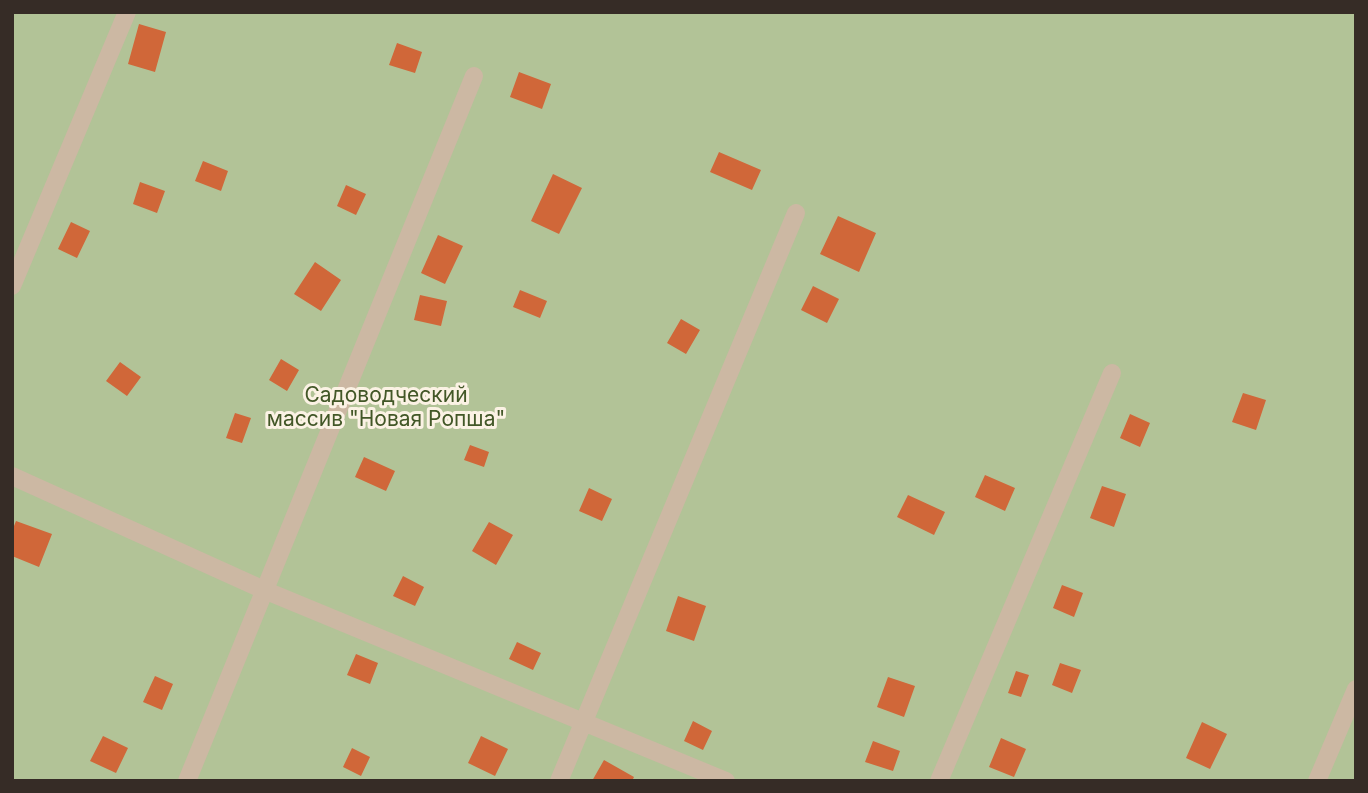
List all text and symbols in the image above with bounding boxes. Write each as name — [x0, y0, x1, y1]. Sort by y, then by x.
park label: Садоводческий массив "Новая Ропша" — [267, 383, 505, 433]

